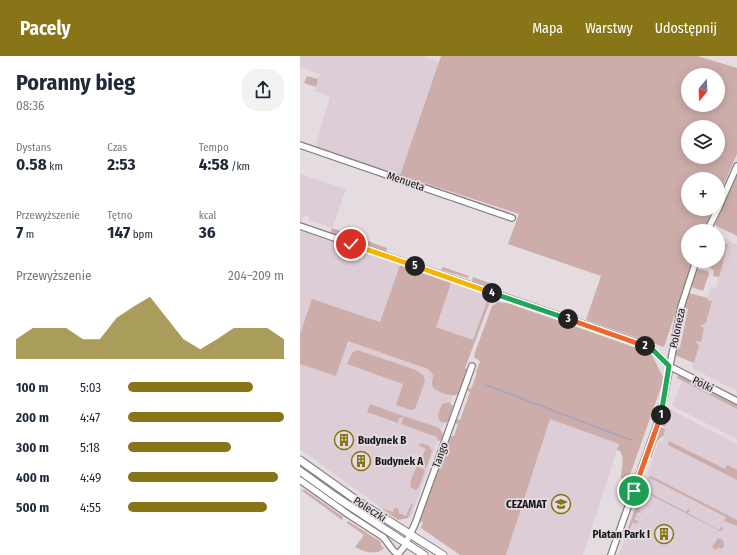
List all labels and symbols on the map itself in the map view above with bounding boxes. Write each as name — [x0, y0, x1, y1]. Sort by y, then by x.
north arrow — [681, 68, 725, 112]
street label: Menueta — [385, 169, 426, 194]
pin — [334, 227, 368, 261]
pin: 5 — [405, 256, 425, 276]
pin: 4 — [482, 283, 502, 303]
street label: Poloneza — [667, 307, 688, 349]
pin: 3 — [558, 309, 578, 329]
pin: 2 — [635, 336, 655, 356]
street label: Polki — [690, 374, 716, 395]
pin: 1 — [651, 405, 671, 425]
building icon: Budynek B — [333, 429, 355, 451]
place label: Budynek B — [358, 434, 406, 447]
street label: Tango — [430, 440, 451, 470]
building icon: Budynek A — [350, 450, 372, 472]
place label: Budynek A — [375, 455, 424, 468]
pin — [617, 474, 651, 508]
school or university icon: CEZAMAT — [550, 493, 572, 515]
street label: Poleczki — [351, 494, 389, 525]
place label: CEZAMAT — [506, 498, 548, 511]
building icon: Platan Park I — [653, 523, 675, 545]
place label: Platan Park I — [593, 528, 650, 541]

